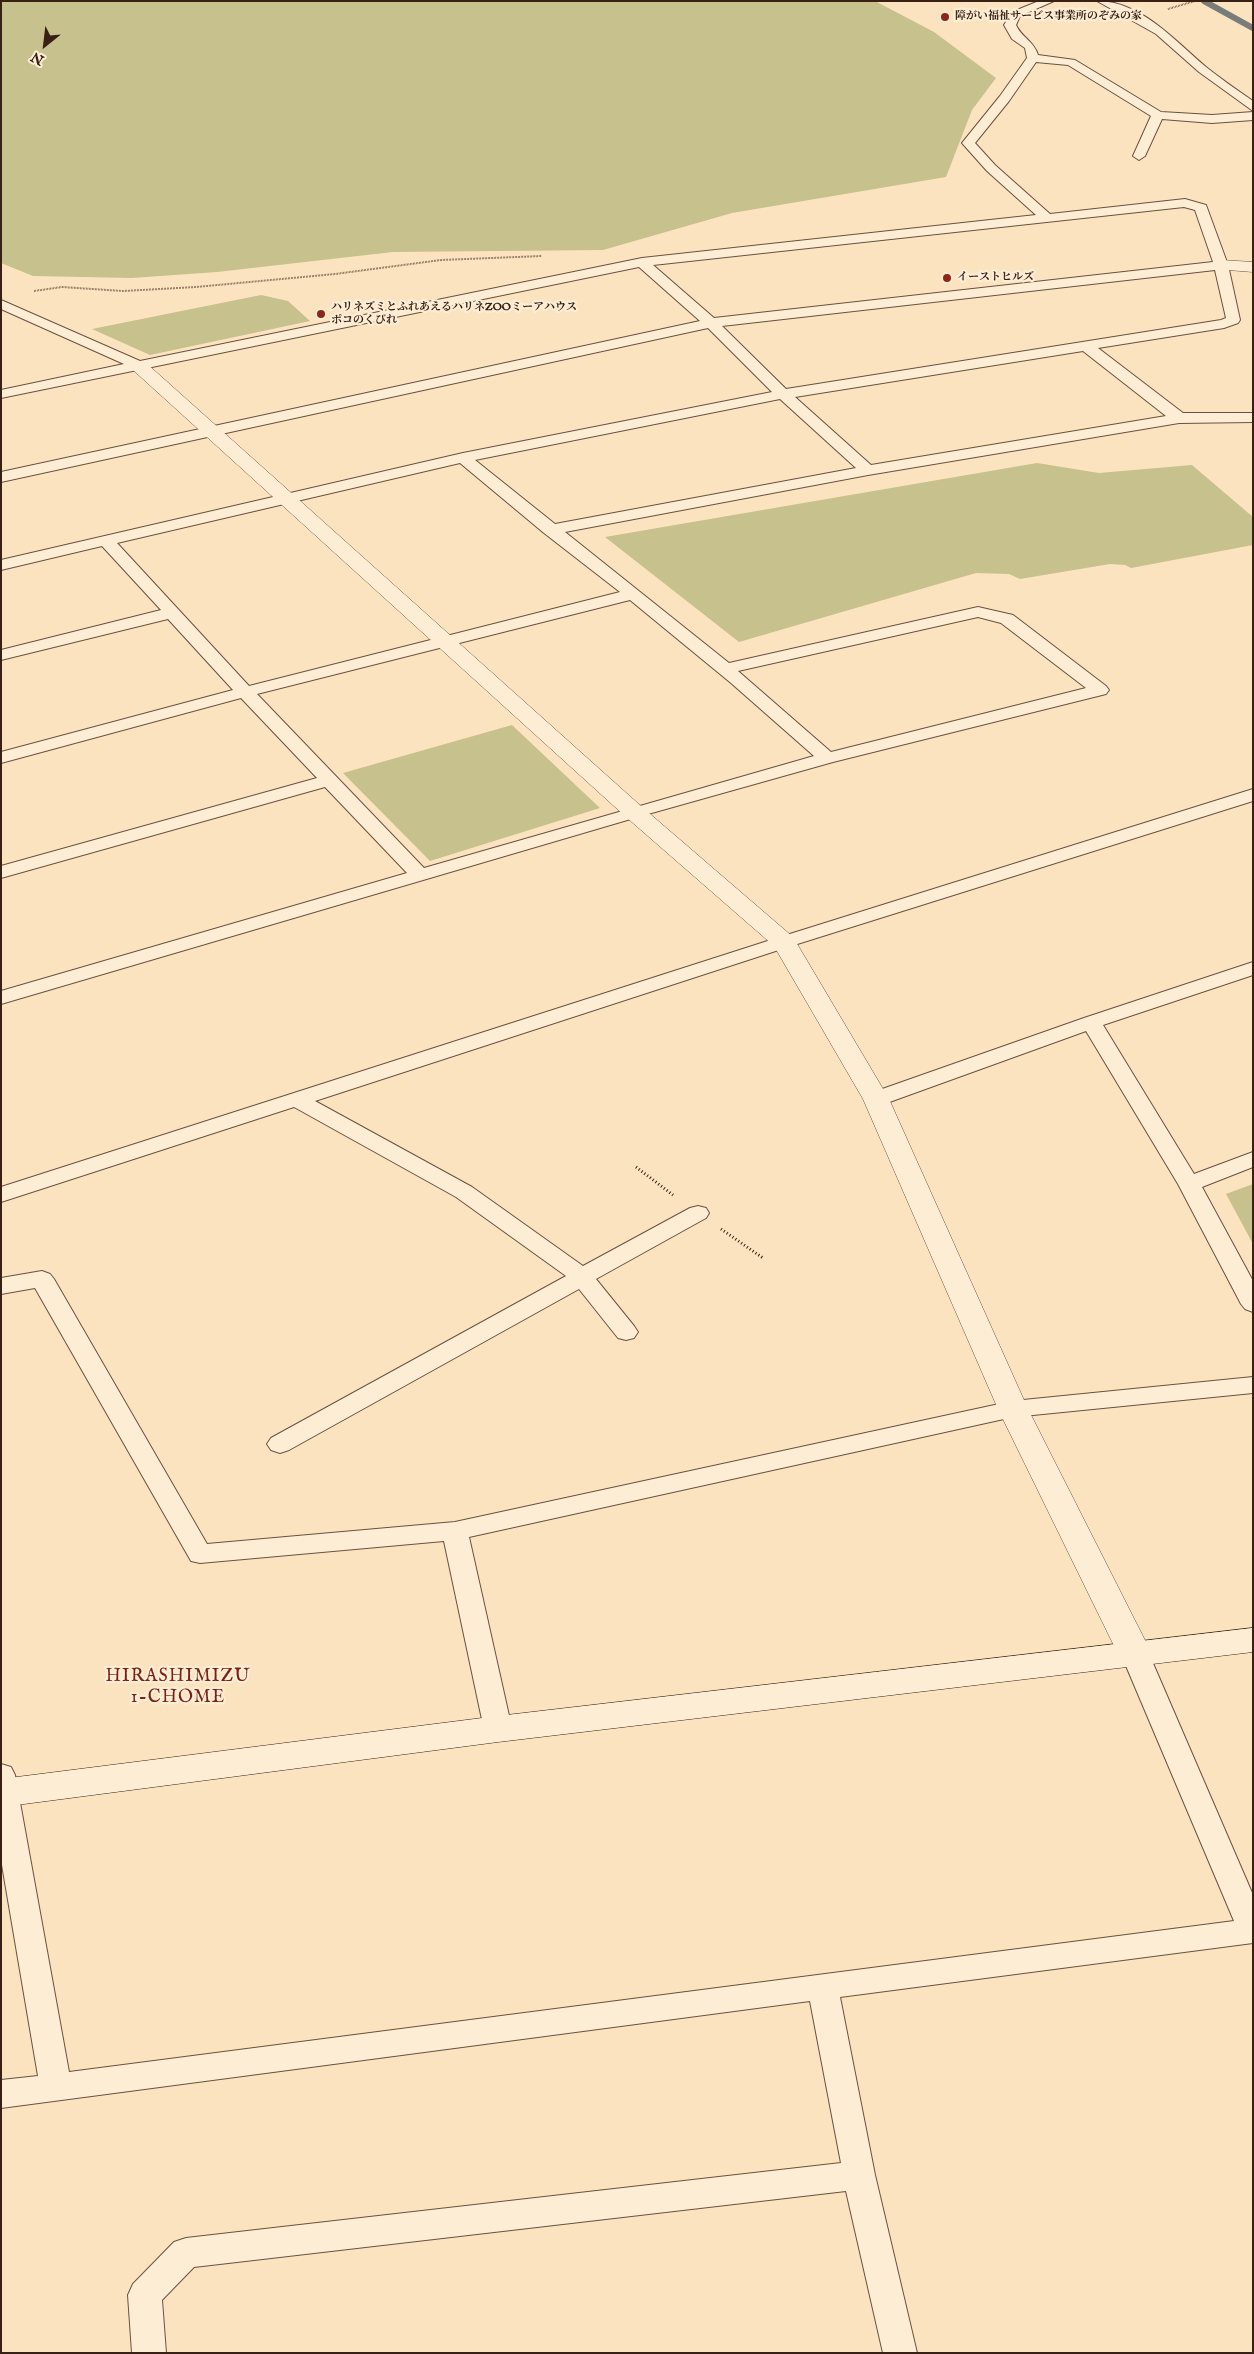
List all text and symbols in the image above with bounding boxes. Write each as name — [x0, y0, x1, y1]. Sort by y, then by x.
place label: 障がい福祉サービス事業所のぞみの家 — [955, 10, 1142, 24]
marker: 障がい福祉サービス事業所のぞみの家 — [939, 11, 951, 23]
north arrow — [20, 20, 70, 70]
text: N — [28, 47, 47, 69]
place label: イーストヒルズ — [957, 271, 1034, 285]
marker: イーストヒルズ — [941, 272, 953, 284]
place label: ハリネズミとふれあえるハリネZOOミーアハウス ポコのくびれ — [331, 301, 577, 327]
marker: ハリネズミとふれあえるハリネZOOミーアハウス ポコのくびれ — [315, 308, 327, 320]
district label: HIRASHIMIZU 1-CHOME — [104, 1666, 252, 1708]

